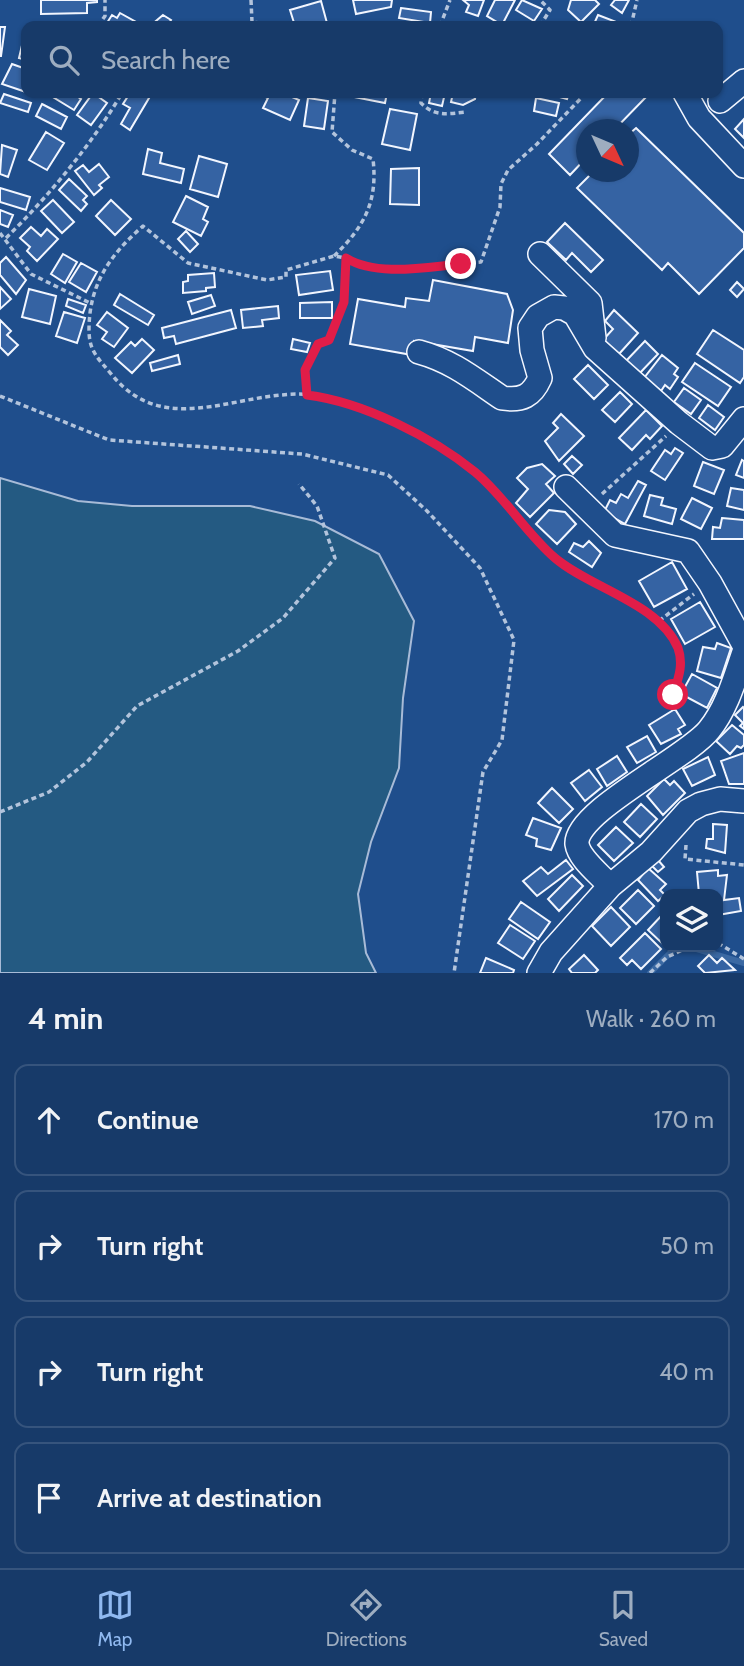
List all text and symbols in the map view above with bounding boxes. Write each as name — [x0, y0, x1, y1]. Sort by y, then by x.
search box — [21, 21, 723, 98]
icon: search — [45, 41, 83, 79]
text: Search here — [101, 44, 230, 76]
north arrow — [576, 119, 639, 182]
route end — [445, 248, 476, 279]
route start — [657, 679, 688, 710]
map controls — [660, 889, 723, 952]
button: layers — [660, 889, 723, 952]
text: 4 min — [28, 1000, 103, 1037]
text: Walk · 260 m — [586, 1005, 716, 1033]
icon: ahead — [30, 1101, 68, 1139]
text: Continue — [97, 1104, 199, 1136]
text: 170 m — [654, 1106, 714, 1134]
icon: right — [30, 1227, 68, 1265]
text: Turn right — [97, 1230, 203, 1262]
text: 50 m — [660, 1232, 714, 1260]
icon: right — [30, 1353, 68, 1391]
text: Turn right — [97, 1356, 203, 1388]
text: 40 m — [659, 1358, 714, 1386]
icon: arrive — [30, 1479, 68, 1517]
text: Arrive at destination — [97, 1482, 322, 1514]
tab: Map — [96, 1586, 134, 1651]
tab: Directions — [326, 1586, 407, 1651]
tab: Saved — [599, 1586, 648, 1651]

